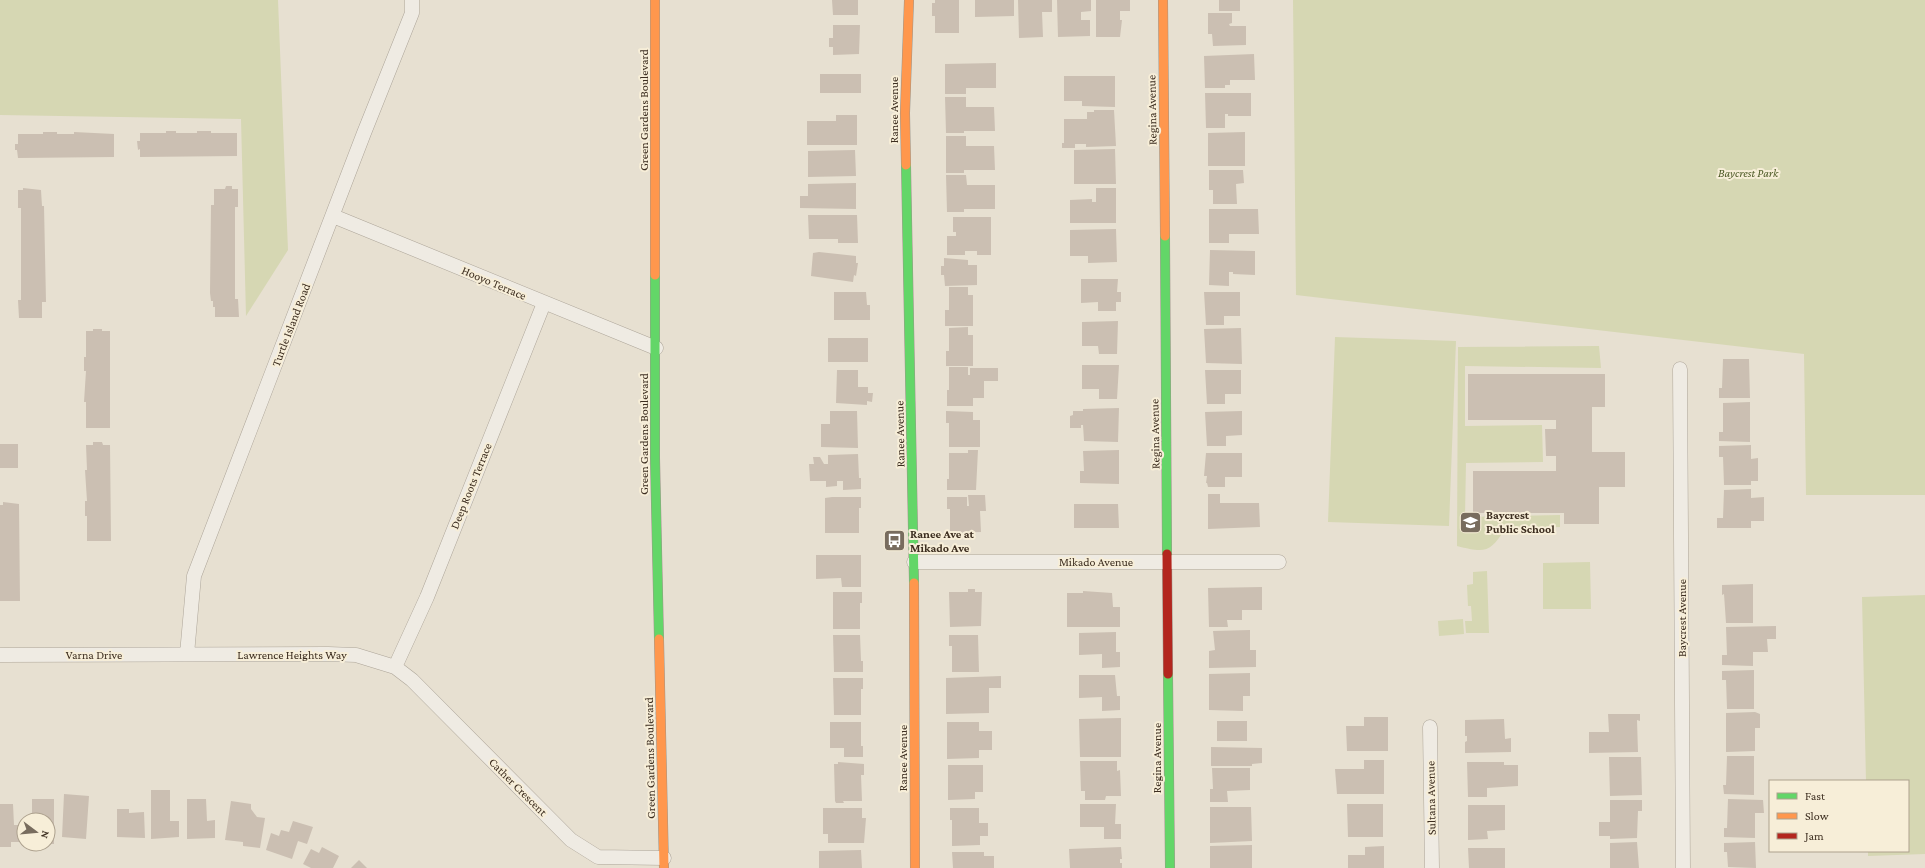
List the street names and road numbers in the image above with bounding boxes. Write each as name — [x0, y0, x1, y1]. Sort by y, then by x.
street label: Green Gardens Boulevard — [637, 49, 651, 171]
street label: Regina Avenue — [1144, 75, 1160, 145]
street label: Ranee Avenue — [887, 77, 901, 143]
street label: Hooyo Terrace — [460, 263, 528, 303]
street label: Turtle Island Road — [269, 281, 314, 369]
street label: Green Gardens Boulevard — [637, 373, 651, 495]
street label: Regina Avenue — [1147, 399, 1163, 469]
street label: Ranee Avenue — [892, 401, 908, 467]
street label: Deep Roots Terrace — [447, 441, 495, 531]
street label: Mikado Avenue — [1059, 555, 1133, 569]
street label: Baycrest Avenue — [1675, 579, 1689, 657]
street label: Varna Drive — [66, 648, 122, 662]
street label: Lawrence Heights Way — [237, 648, 347, 662]
street label: Green Gardens Boulevard — [642, 696, 658, 819]
street label: Regina Avenue — [1150, 723, 1164, 793]
street label: Ranee Avenue — [896, 725, 910, 791]
street label: Cather Crescent — [486, 755, 551, 820]
street label: Sultana Avenue — [1423, 761, 1439, 835]

